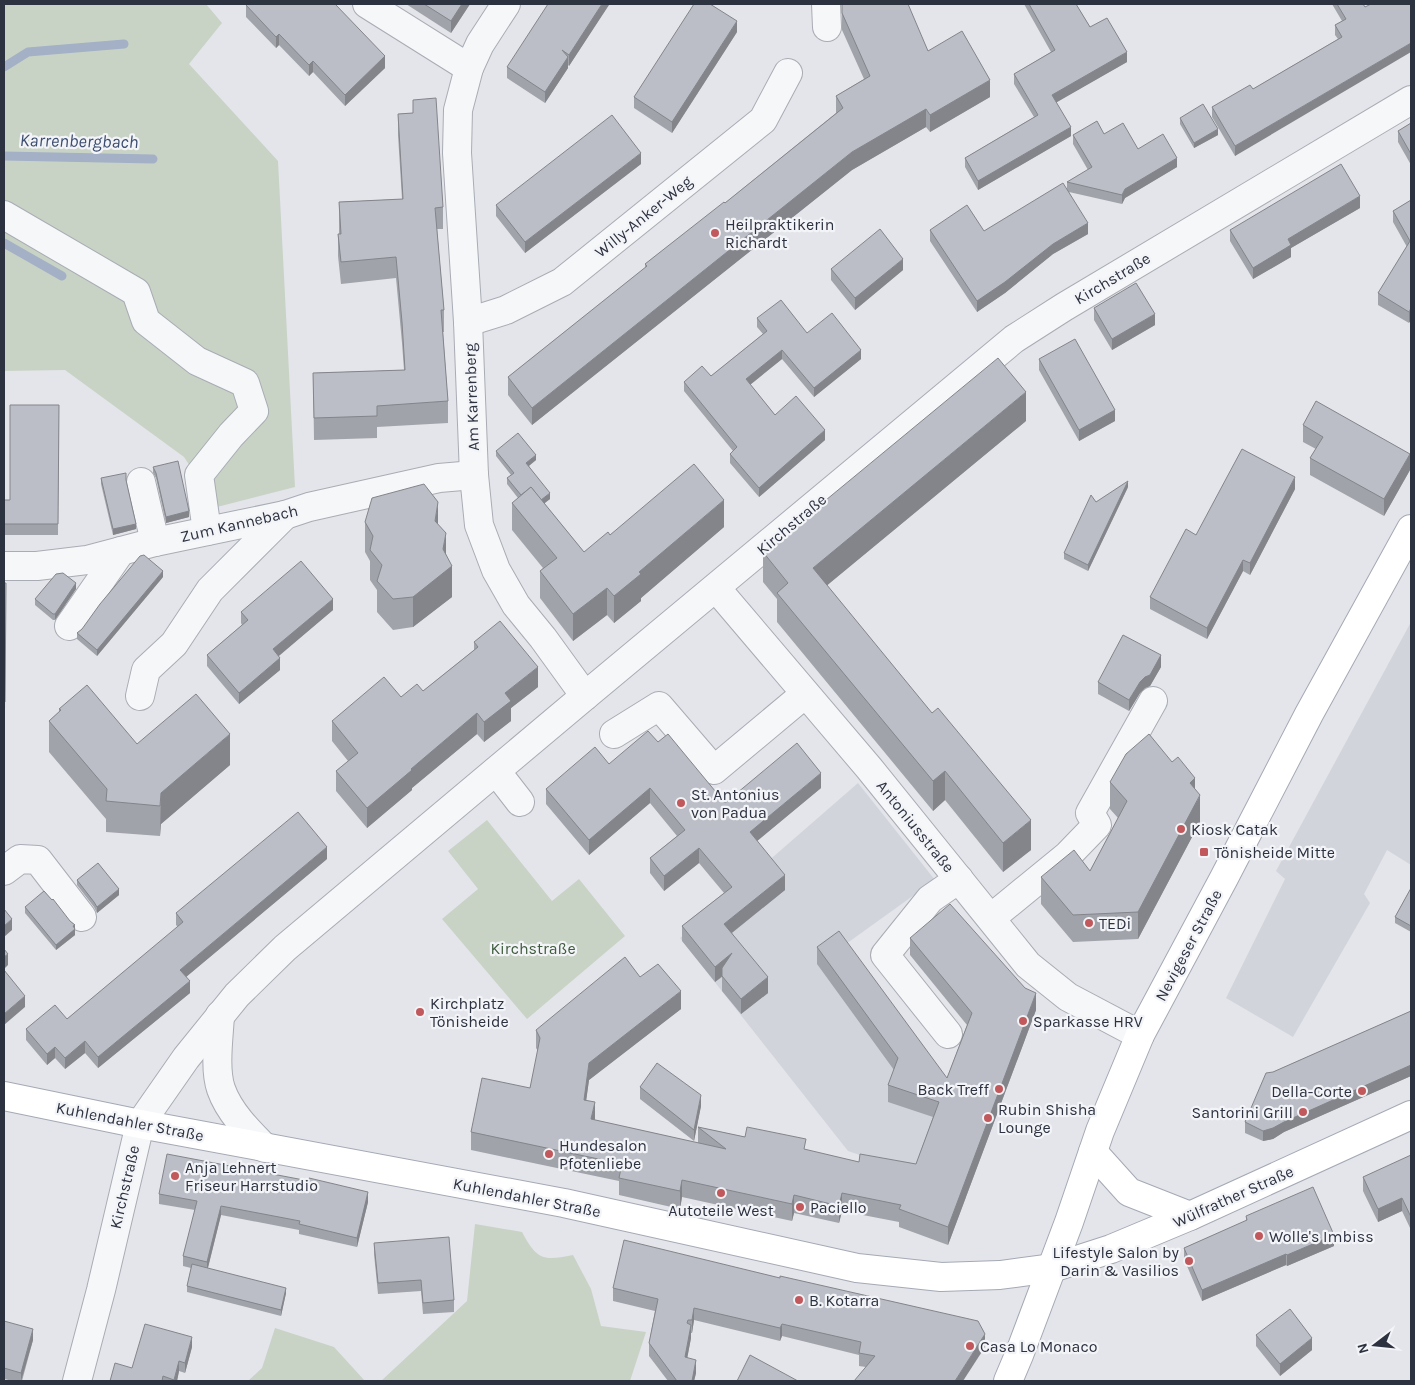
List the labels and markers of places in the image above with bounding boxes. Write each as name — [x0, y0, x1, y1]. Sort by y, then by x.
place label: Heilpraktikerin Richardt — [725, 215, 834, 252]
marker: Heilpraktikerin Richardt — [709, 227, 721, 239]
place label: St. Antonius von Padua — [691, 785, 779, 822]
marker: St. Antonius von Padua — [675, 797, 687, 809]
place label: Kiosk Catak — [1191, 820, 1278, 839]
marker: Kiosk Catak — [1175, 823, 1187, 835]
place label: Tönisheide Mitte — [1214, 843, 1335, 862]
marker: Tönisheide Mitte — [1198, 846, 1210, 858]
place label: TEDi — [1099, 914, 1131, 933]
marker: TEDi — [1083, 917, 1095, 929]
place label: Kirchplatz Tönisheide — [430, 994, 509, 1031]
marker: Kirchplatz Tönisheide — [414, 1006, 426, 1018]
place label: Sparkasse HRV — [1033, 1012, 1143, 1031]
marker: Sparkasse HRV — [1017, 1015, 1029, 1027]
place label: Back Treff — [917, 1080, 990, 1099]
place label: Della-Corte — [1271, 1082, 1352, 1101]
marker: Back Treff — [993, 1083, 1005, 1095]
marker: Della-Corte — [1356, 1085, 1368, 1097]
place label: Rubin Shisha Lounge — [998, 1100, 1096, 1137]
place label: Santorini Grill — [1192, 1103, 1293, 1122]
marker: Santorini Grill — [1297, 1106, 1309, 1118]
marker: Rubin Shisha Lounge — [982, 1112, 994, 1124]
place label: Hundesalon Pfotenliebe — [559, 1136, 647, 1173]
marker: Hundesalon Pfotenliebe — [543, 1148, 555, 1160]
place label: Anja Lehnert Friseur Harrstudio — [185, 1158, 318, 1195]
marker: Anja Lehnert Friseur Harrstudio — [169, 1170, 181, 1182]
marker: Autoteile West — [715, 1187, 727, 1199]
place label: Paciello — [810, 1198, 867, 1217]
place label: Autoteile West — [668, 1201, 774, 1220]
marker: Paciello — [794, 1201, 806, 1213]
place label: Wolle's Imbiss — [1269, 1227, 1374, 1246]
marker: Wolle's Imbiss — [1253, 1230, 1265, 1242]
place label: Lifestyle Salon by Darin & Vasilios — [1053, 1243, 1180, 1280]
marker: Lifestyle Salon by Darin & Vasilios — [1183, 1255, 1195, 1267]
place label: B. Kotarra — [809, 1291, 879, 1310]
marker: B. Kotarra — [793, 1294, 805, 1306]
place label: Casa Lo Monaco — [980, 1337, 1097, 1356]
marker: Casa Lo Monaco — [964, 1340, 976, 1352]

